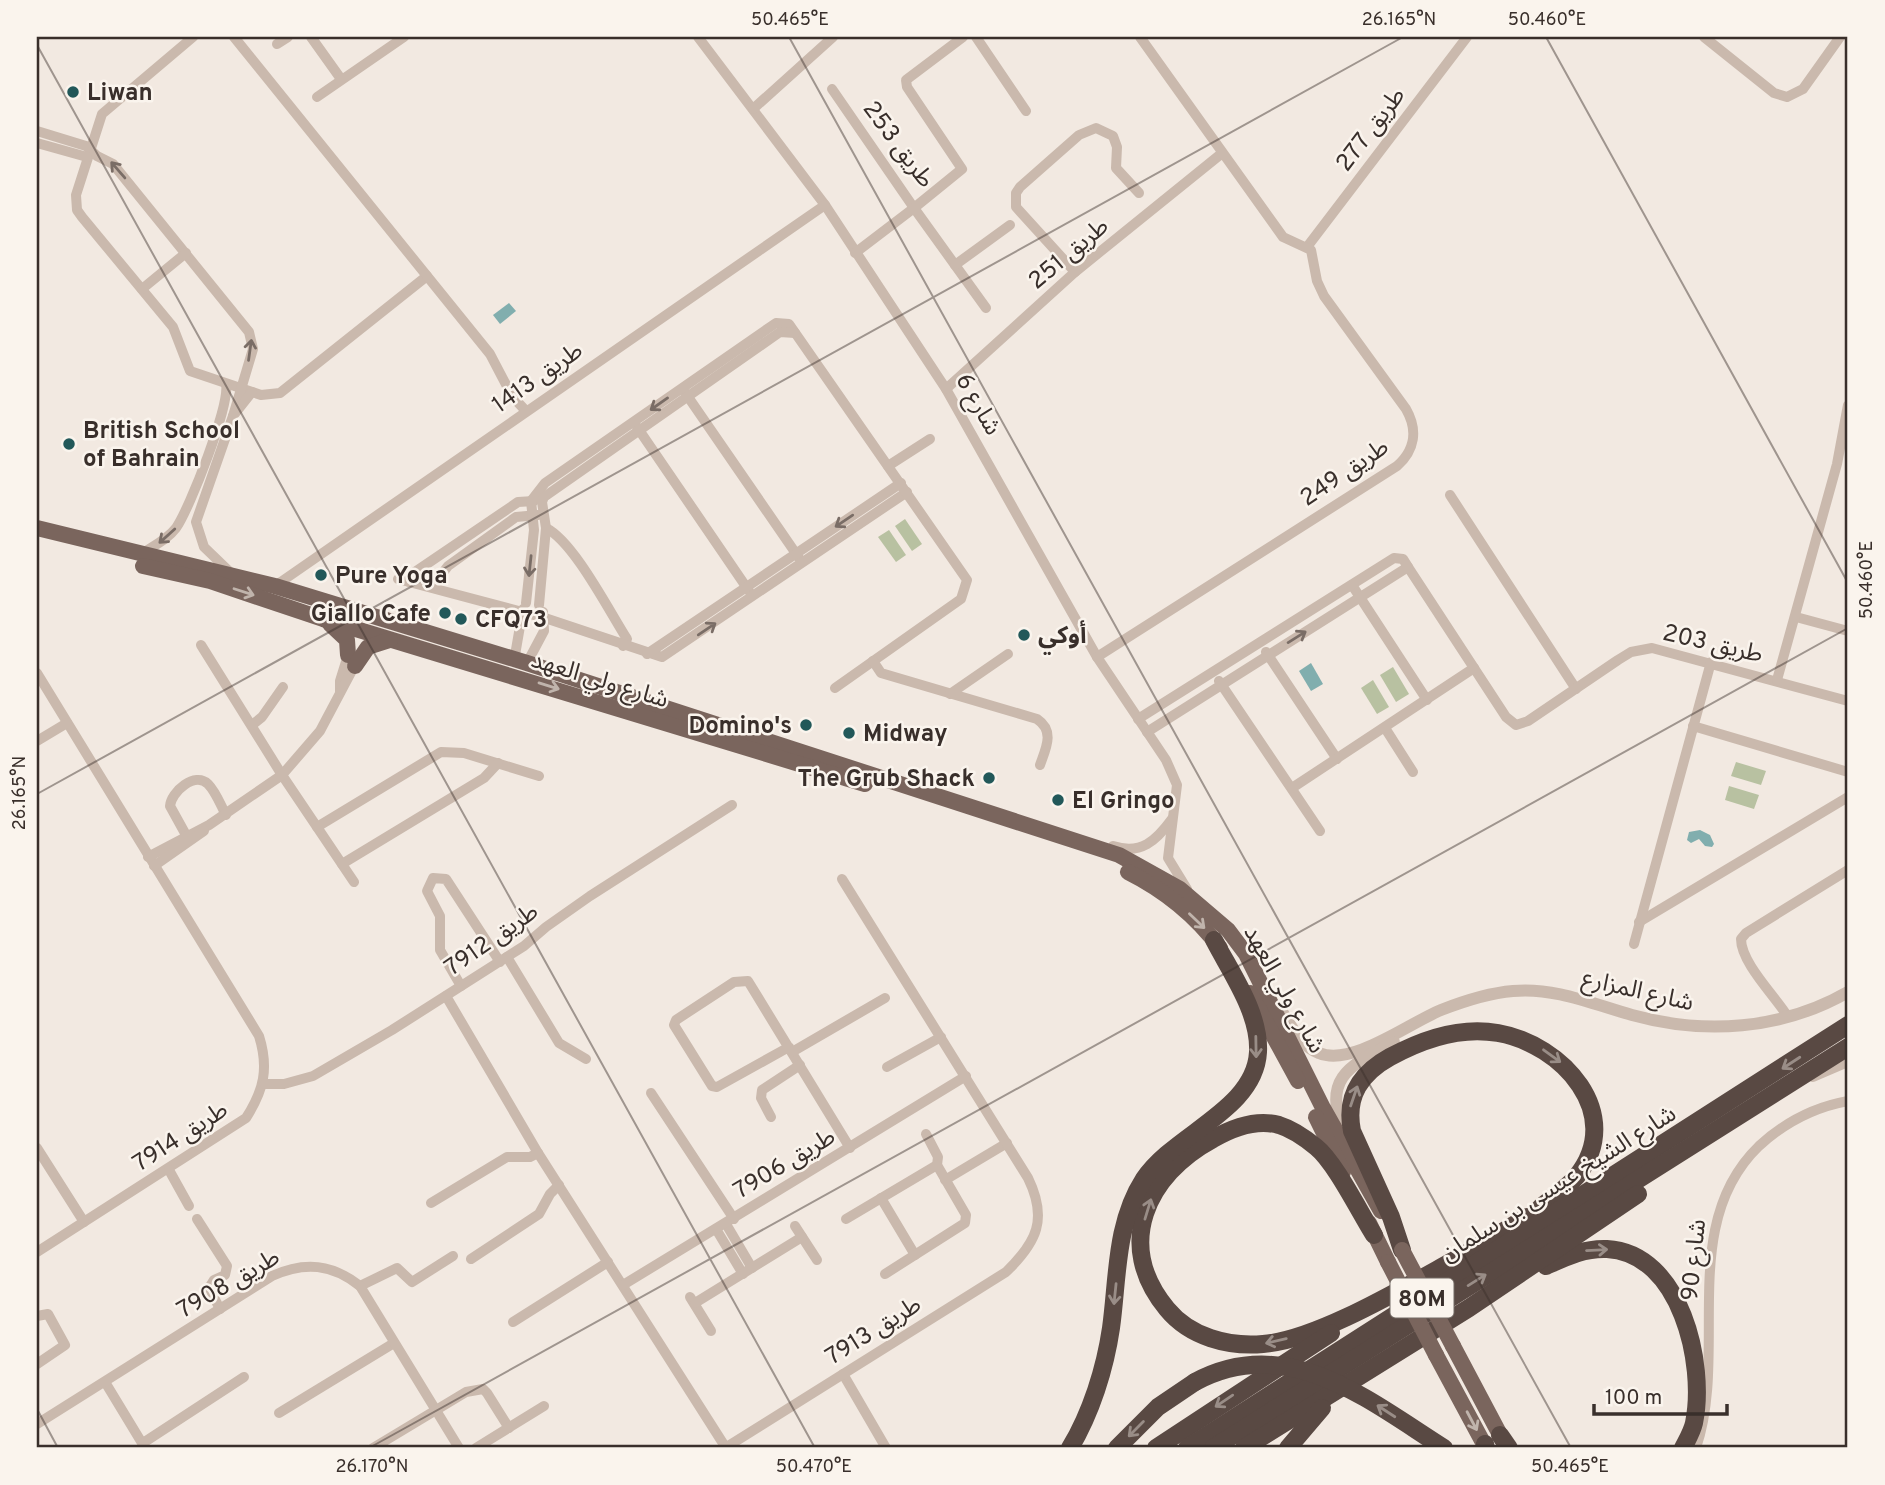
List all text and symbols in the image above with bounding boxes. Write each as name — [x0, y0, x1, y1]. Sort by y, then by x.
text: 50.465°E — [751, 9, 829, 32]
text: 26.165°N — [1362, 9, 1436, 32]
text: 50.460°E — [1508, 9, 1586, 32]
place label: Liwan — [87, 79, 153, 109]
street label: طريق 277 — [1330, 82, 1413, 178]
marker: Liwan — [65, 84, 81, 100]
street label: طريق 253 — [855, 96, 940, 195]
one-way arrow — [110, 162, 126, 180]
street label: طريق 251 — [1023, 212, 1116, 297]
street label: طريق 1413 — [487, 337, 589, 421]
one-way arrow — [244, 340, 257, 362]
street label: شارع 6 — [948, 369, 1007, 441]
one-way arrow — [650, 397, 669, 411]
place label: British School of Bahrain — [83, 417, 240, 475]
street label: طريق 249 — [1295, 433, 1395, 514]
marker: British School of Bahrain — [61, 436, 77, 452]
one-way arrow — [835, 514, 854, 528]
one-way arrow — [159, 527, 176, 544]
text: 50.460°E — [1856, 541, 1879, 619]
one-way arrow — [523, 555, 536, 577]
place label: Pure Yoga — [335, 562, 448, 592]
marker: Pure Yoga — [313, 567, 329, 583]
one-way arrow — [232, 587, 254, 599]
place label: Giallo Cafe — [311, 600, 431, 630]
marker: Giallo Cafe — [437, 605, 453, 621]
place label: CFQ73 — [475, 606, 547, 636]
marker: CFQ73 — [453, 611, 469, 627]
street label: طريق 203 — [1660, 619, 1766, 671]
place label: أوكي — [1038, 620, 1087, 655]
one-way arrow — [697, 622, 716, 636]
marker: أوكي — [1016, 627, 1032, 643]
one-way arrow — [1287, 629, 1307, 643]
street label: شارع ولي العهد — [527, 646, 672, 718]
one-way arrow — [538, 681, 560, 694]
place label: Domino's — [689, 712, 792, 742]
marker: Domino's — [798, 717, 814, 733]
place label: Midway — [863, 720, 948, 750]
marker: Midway — [841, 725, 857, 741]
text: 26.165°N — [9, 756, 32, 830]
place label: The Grub Shack — [798, 765, 975, 795]
marker: The Grub Shack — [981, 770, 997, 786]
place label: El Gringo — [1072, 787, 1175, 817]
marker: El Gringo — [1050, 792, 1066, 808]
street label: طريق 7912 — [439, 897, 545, 984]
one-way arrow — [1188, 912, 1205, 929]
street label: شارع ولي العهد — [1234, 921, 1331, 1060]
street label: شارع المزارع — [1579, 965, 1696, 1019]
one-way arrow — [1249, 1035, 1263, 1058]
one-way arrow — [1543, 1048, 1561, 1063]
one-way arrow — [1782, 1056, 1801, 1070]
one-way arrow — [1349, 1085, 1361, 1107]
street label: طريق 7914 — [128, 1096, 234, 1180]
street label: شارع الشيخ عيسى بن سلمان — [1436, 1100, 1683, 1270]
street label: طريق 7906 — [729, 1123, 841, 1207]
one-way arrow — [1142, 1198, 1155, 1220]
street label: شارع 90 — [1676, 1218, 1714, 1303]
street label: طريق 7908 — [172, 1243, 286, 1326]
one-way arrow — [1585, 1243, 1608, 1256]
one-way arrow — [1467, 1273, 1487, 1287]
road number: 80M — [1390, 1278, 1454, 1317]
one-way arrow — [1108, 1283, 1121, 1305]
street label: طريق 7913 — [821, 1290, 928, 1373]
one-way arrow — [1265, 1335, 1288, 1348]
scale bar — [1594, 1373, 1728, 1417]
text: 100 m — [1605, 1385, 1662, 1412]
one-way arrow — [1215, 1395, 1235, 1409]
one-way arrow — [1377, 1404, 1396, 1419]
one-way arrow — [1465, 1411, 1479, 1431]
one-way arrow — [1128, 1421, 1145, 1438]
text: 26.170°N — [336, 1456, 408, 1479]
text: 50.470°E — [776, 1456, 852, 1479]
text: 50.465°E — [1531, 1456, 1609, 1479]

